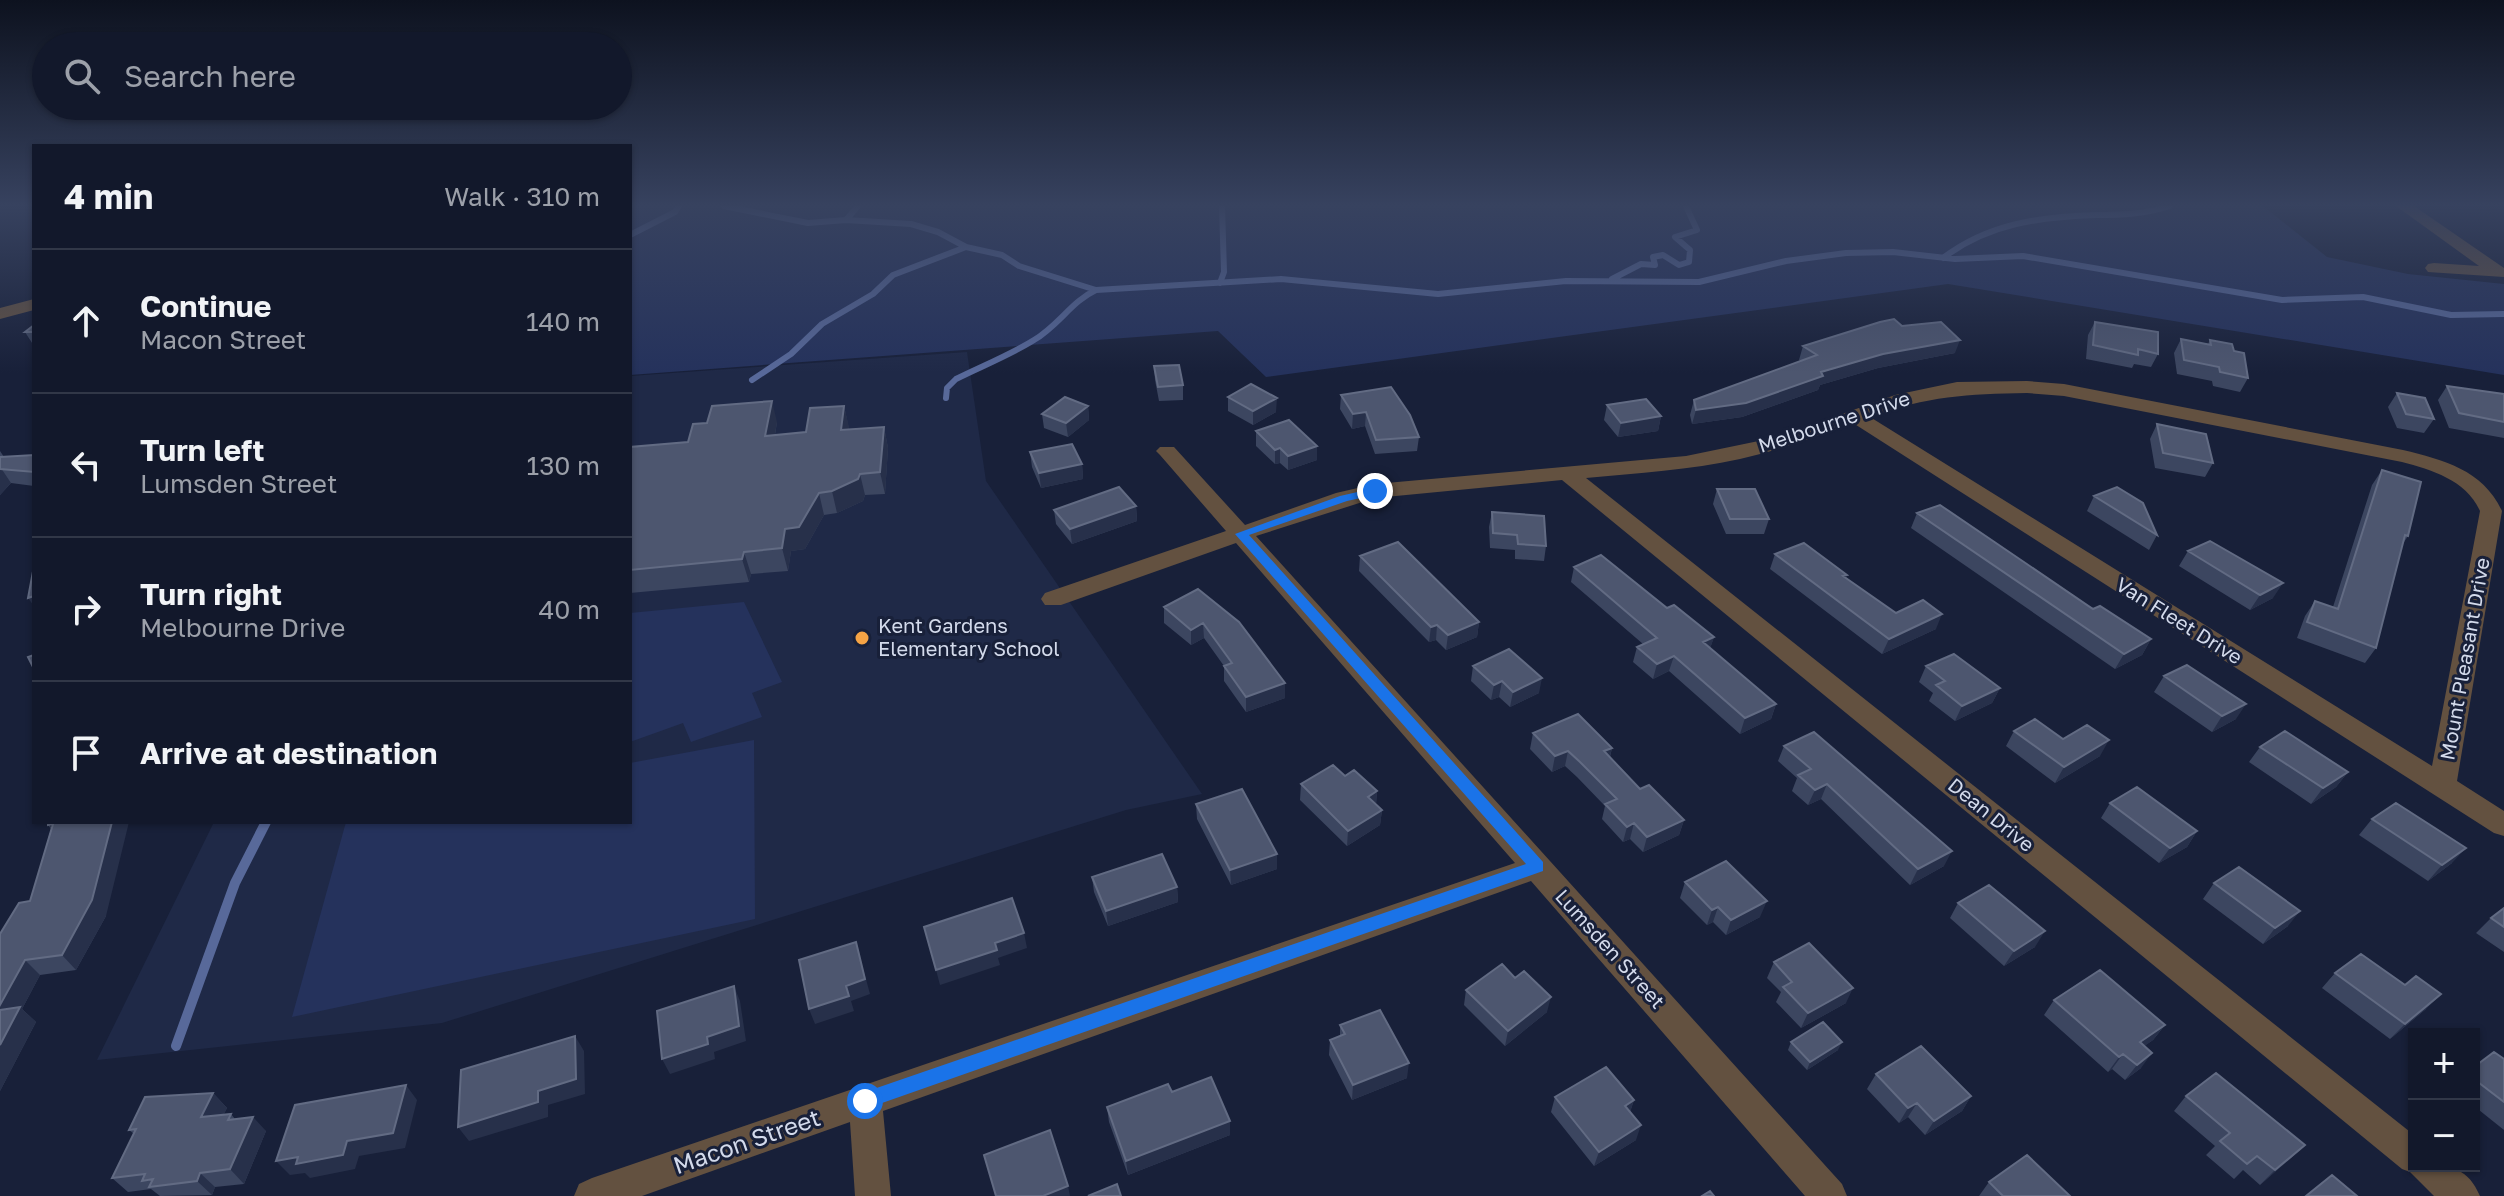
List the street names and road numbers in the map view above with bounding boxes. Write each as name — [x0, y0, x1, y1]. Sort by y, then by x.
street label: Melbourne Drive — [1755, 385, 1912, 457]
street label: Mount Pleasant Drive — [2434, 556, 2494, 762]
street label: Van Fleet Drive — [2112, 572, 2247, 669]
street label: Dean Drive — [1944, 772, 2040, 856]
street label: Lumsden Street — [1551, 884, 1670, 1013]
street label: Macon Street — [669, 1102, 824, 1179]

